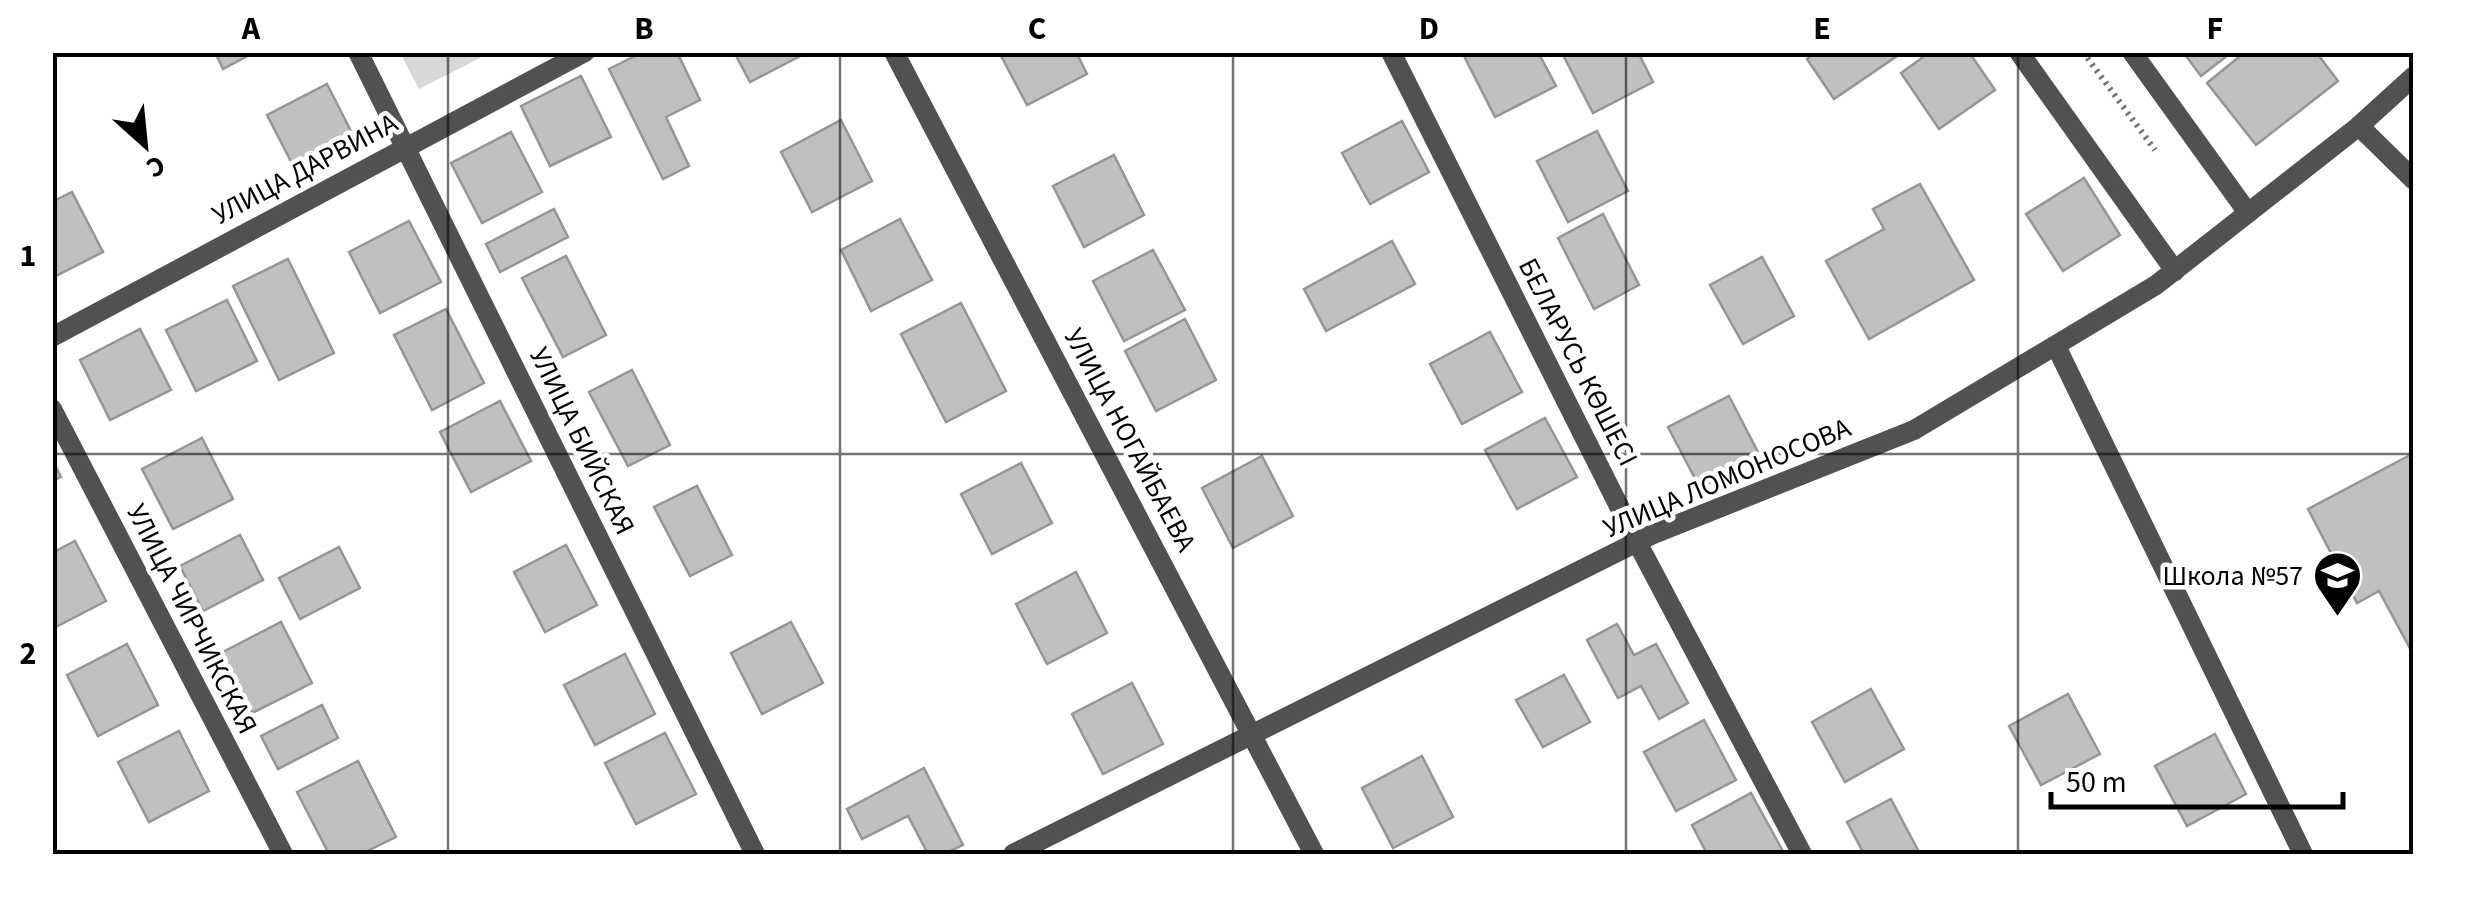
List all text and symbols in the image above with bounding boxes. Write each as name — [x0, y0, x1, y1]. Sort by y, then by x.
text: A — [241, 6, 261, 52]
text: B — [634, 6, 654, 52]
text: C — [1028, 6, 1046, 52]
text: D — [1419, 6, 1439, 52]
text: E — [1813, 6, 1831, 52]
text: F — [2207, 6, 2223, 52]
north arrow — [95, 95, 195, 195]
street label: УЛИЦА ДАРВИНА — [205, 103, 405, 235]
text: С — [140, 145, 172, 188]
text: 1 — [20, 233, 36, 279]
street label: БЕЛАРУСЬ КӨШЕСІ — [1508, 251, 1648, 473]
street label: УЛИЦА НОГАЙБАЕВА — [1054, 321, 1206, 560]
street label: УЛИЦА БИЙСКАЯ — [519, 340, 645, 542]
street label: УЛИЦА ЛОМОНОСОВА — [1597, 408, 1857, 548]
street label: УЛИЦА ЧИРЧИКСКАЯ — [117, 497, 267, 741]
school or university icon: Школа №57 — [2312, 550, 2364, 618]
place label: Школа №57 — [2162, 556, 2303, 596]
text: 2 — [20, 631, 36, 677]
scale bar — [2051, 747, 2344, 809]
text: 50 m — [2066, 761, 2127, 804]

